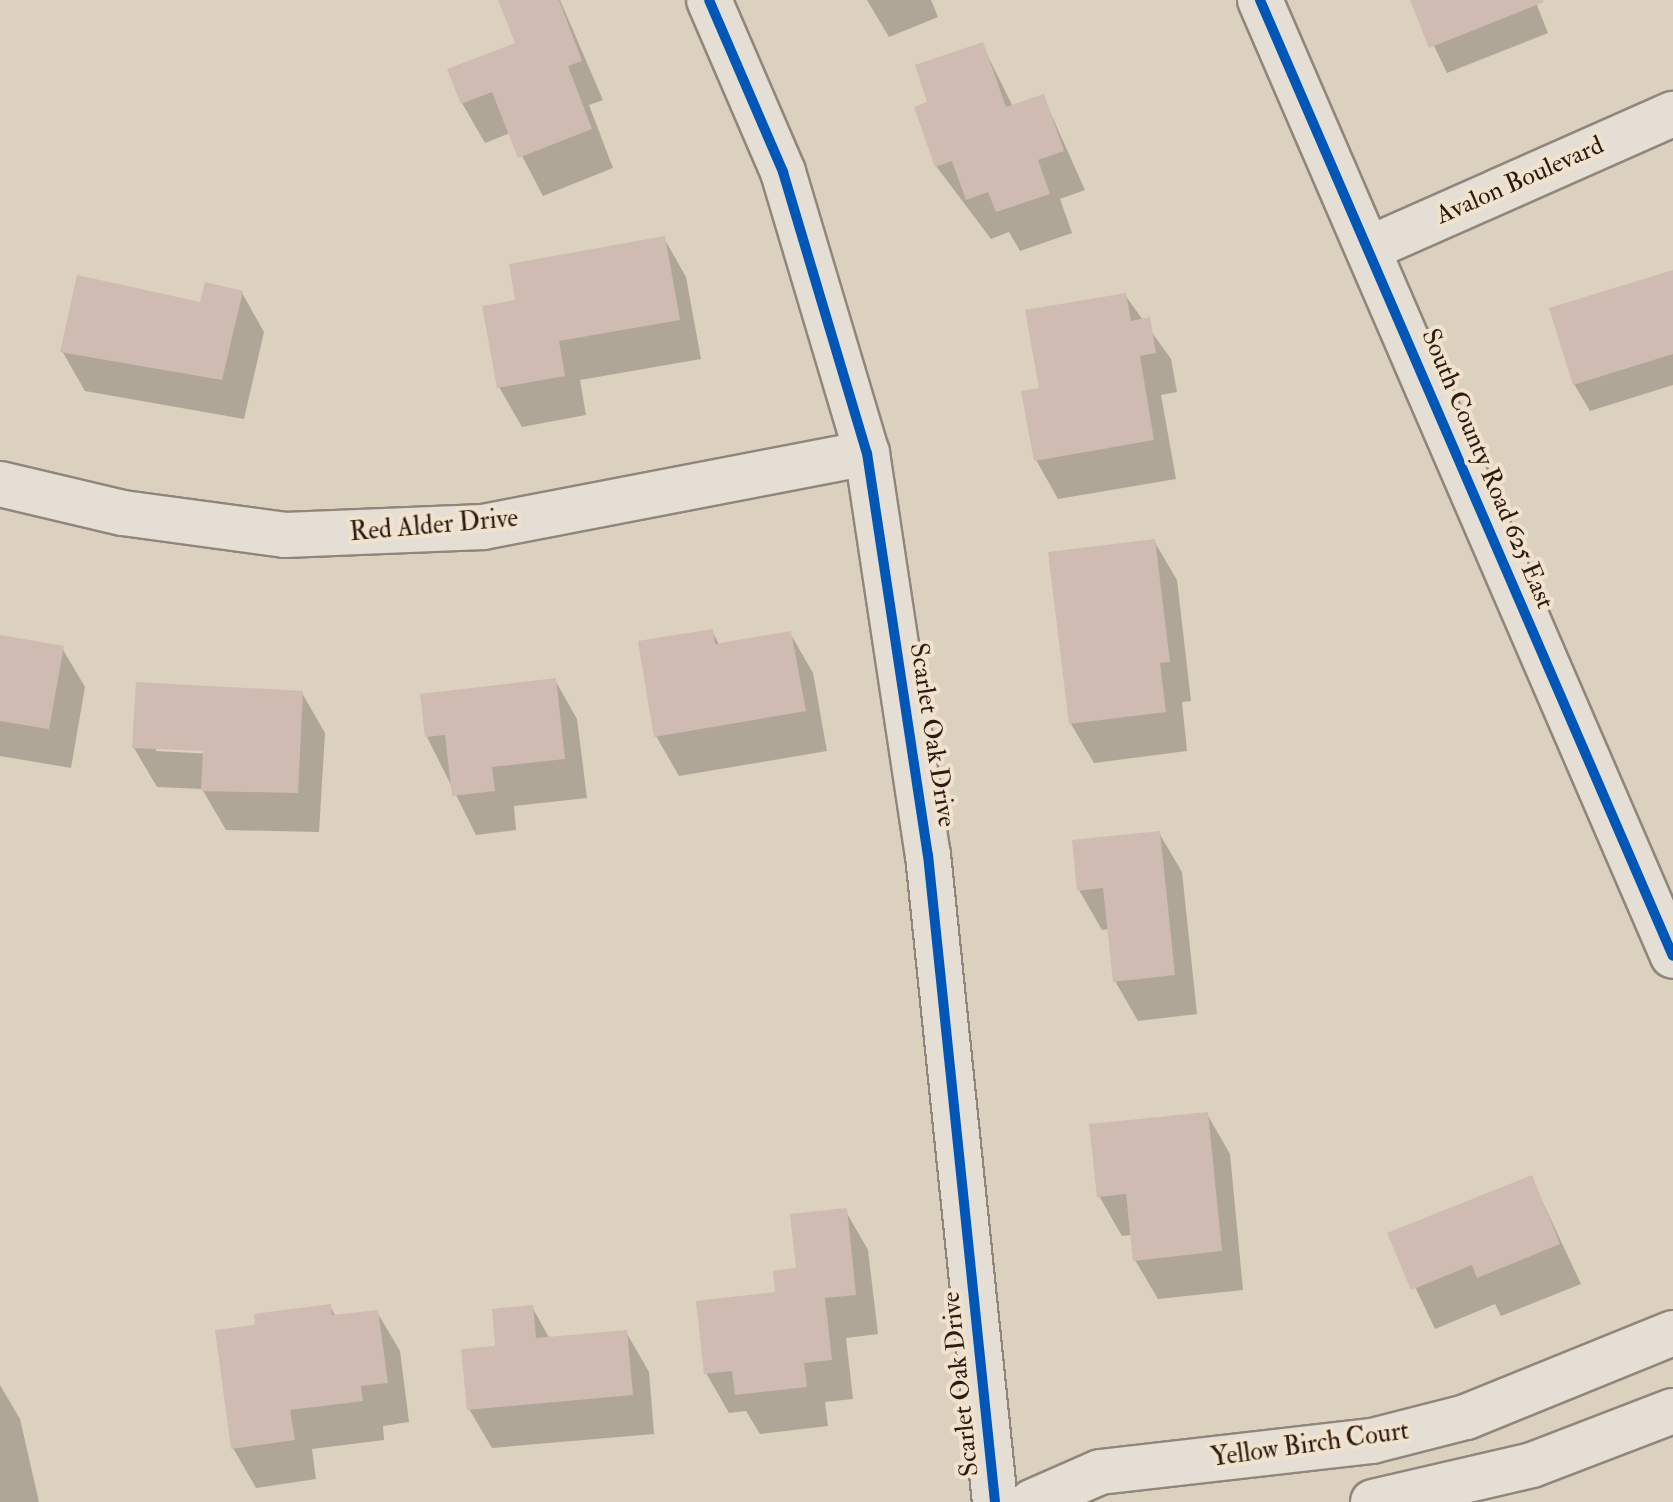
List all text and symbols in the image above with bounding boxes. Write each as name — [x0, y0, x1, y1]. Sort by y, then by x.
street label: Avalon Boulevard — [1431, 130, 1609, 232]
street label: South County Road 625 East — [1414, 324, 1560, 614]
street label: Red Alder Drive — [348, 503, 520, 549]
street label: Scarlet Oak Drive — [902, 641, 962, 829]
street label: Scarlet Oak Drive — [936, 1290, 986, 1478]
street label: Yellow Birch Court — [1209, 1416, 1411, 1474]

